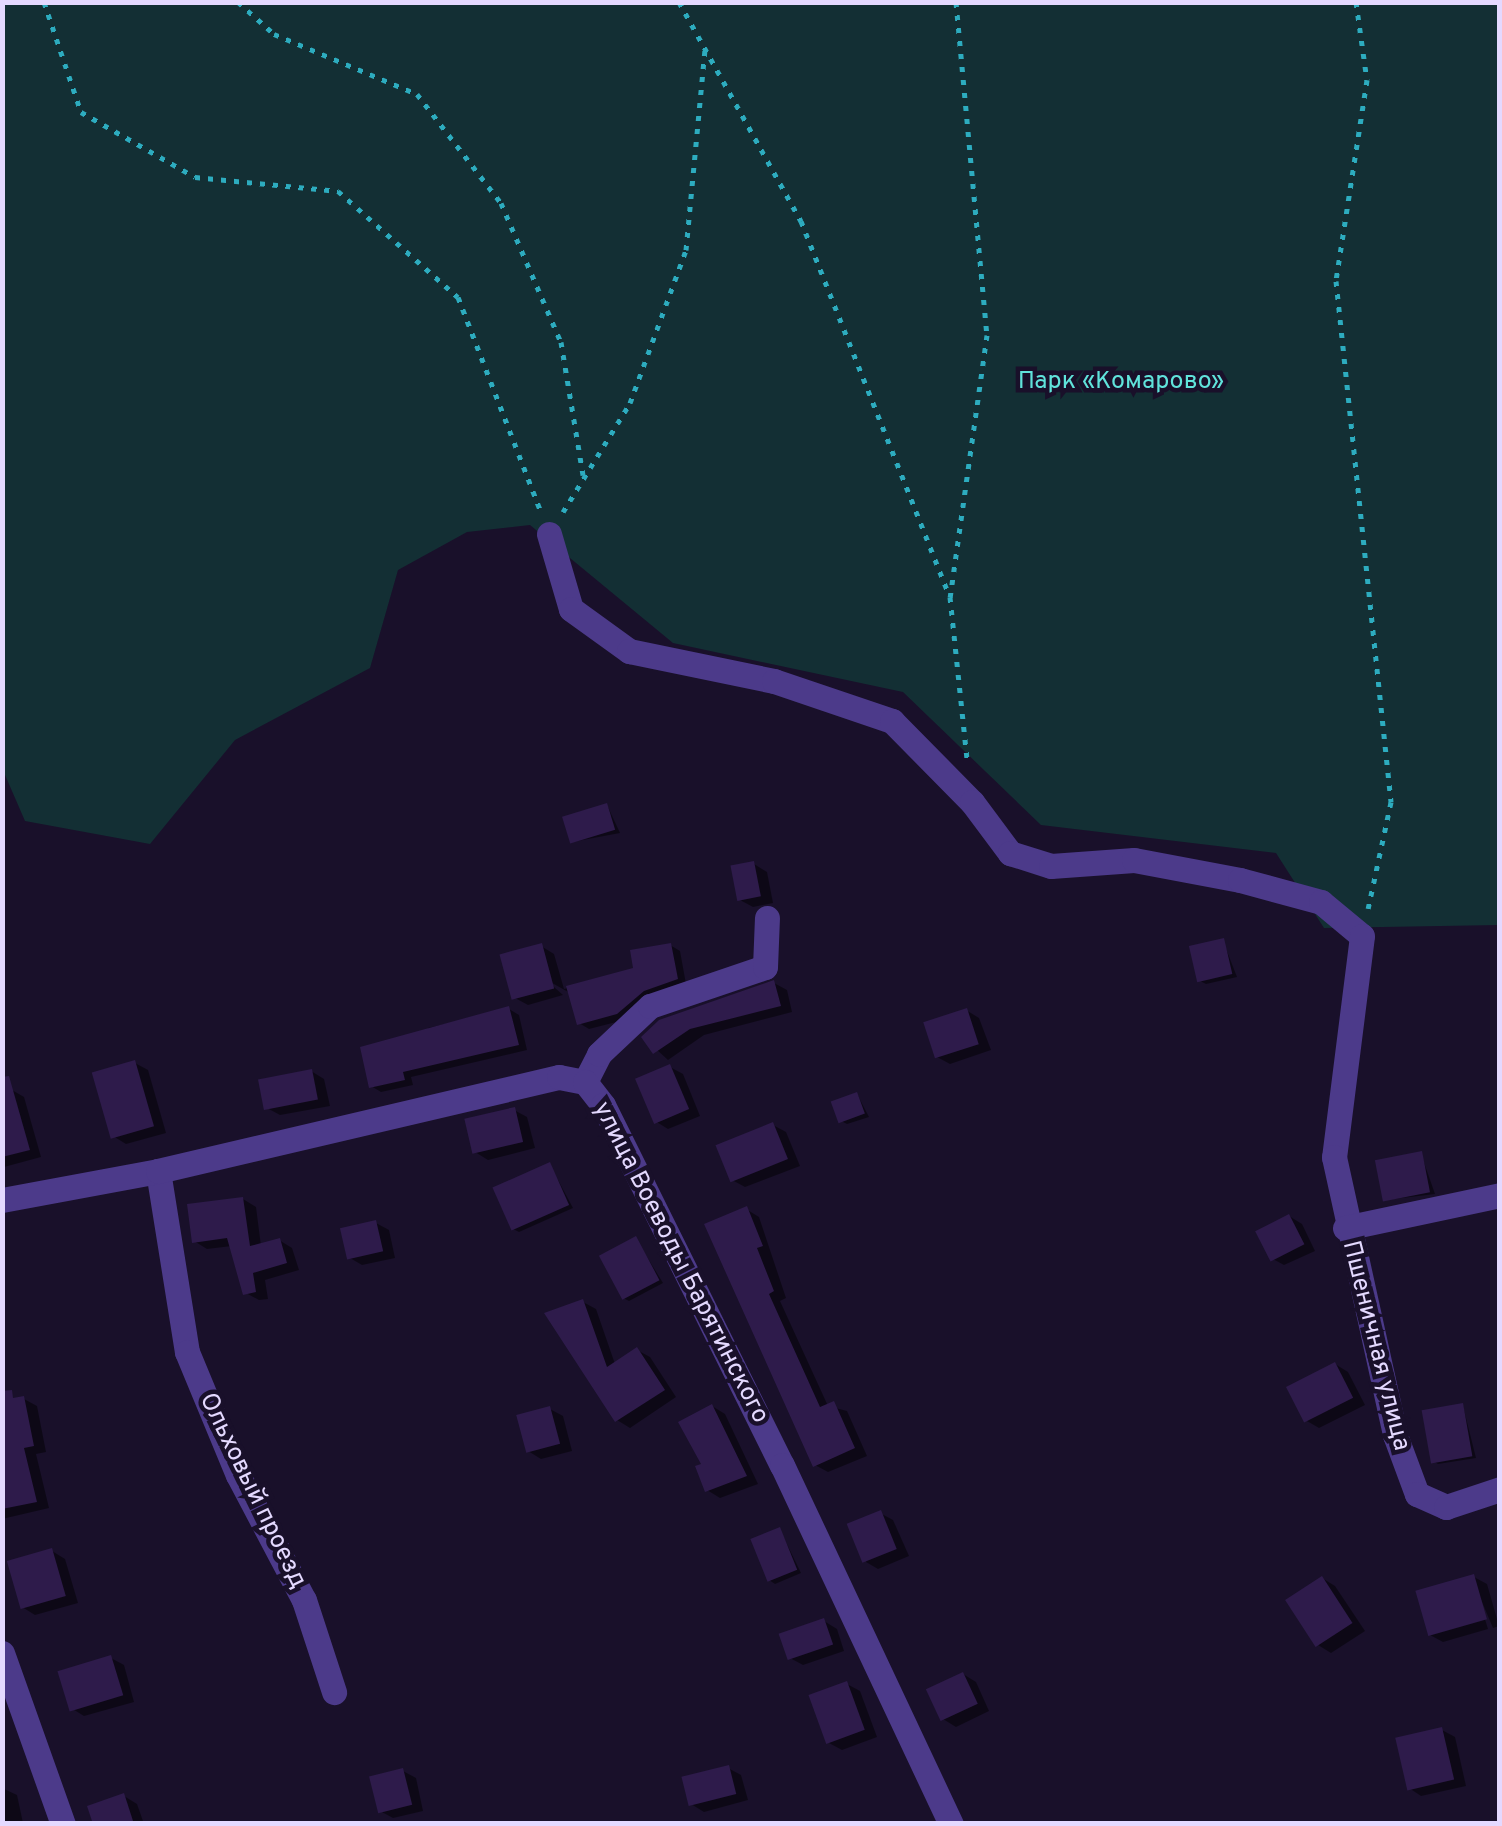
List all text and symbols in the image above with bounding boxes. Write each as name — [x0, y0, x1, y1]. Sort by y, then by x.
park label: Парк «Комарово» — [1018, 367, 1224, 397]
street label: улица Воеводы Барятинского — [586, 1097, 774, 1429]
street label: Пшеничная улица — [1334, 1238, 1416, 1454]
street label: Ольховый проезд — [192, 1388, 312, 1594]

